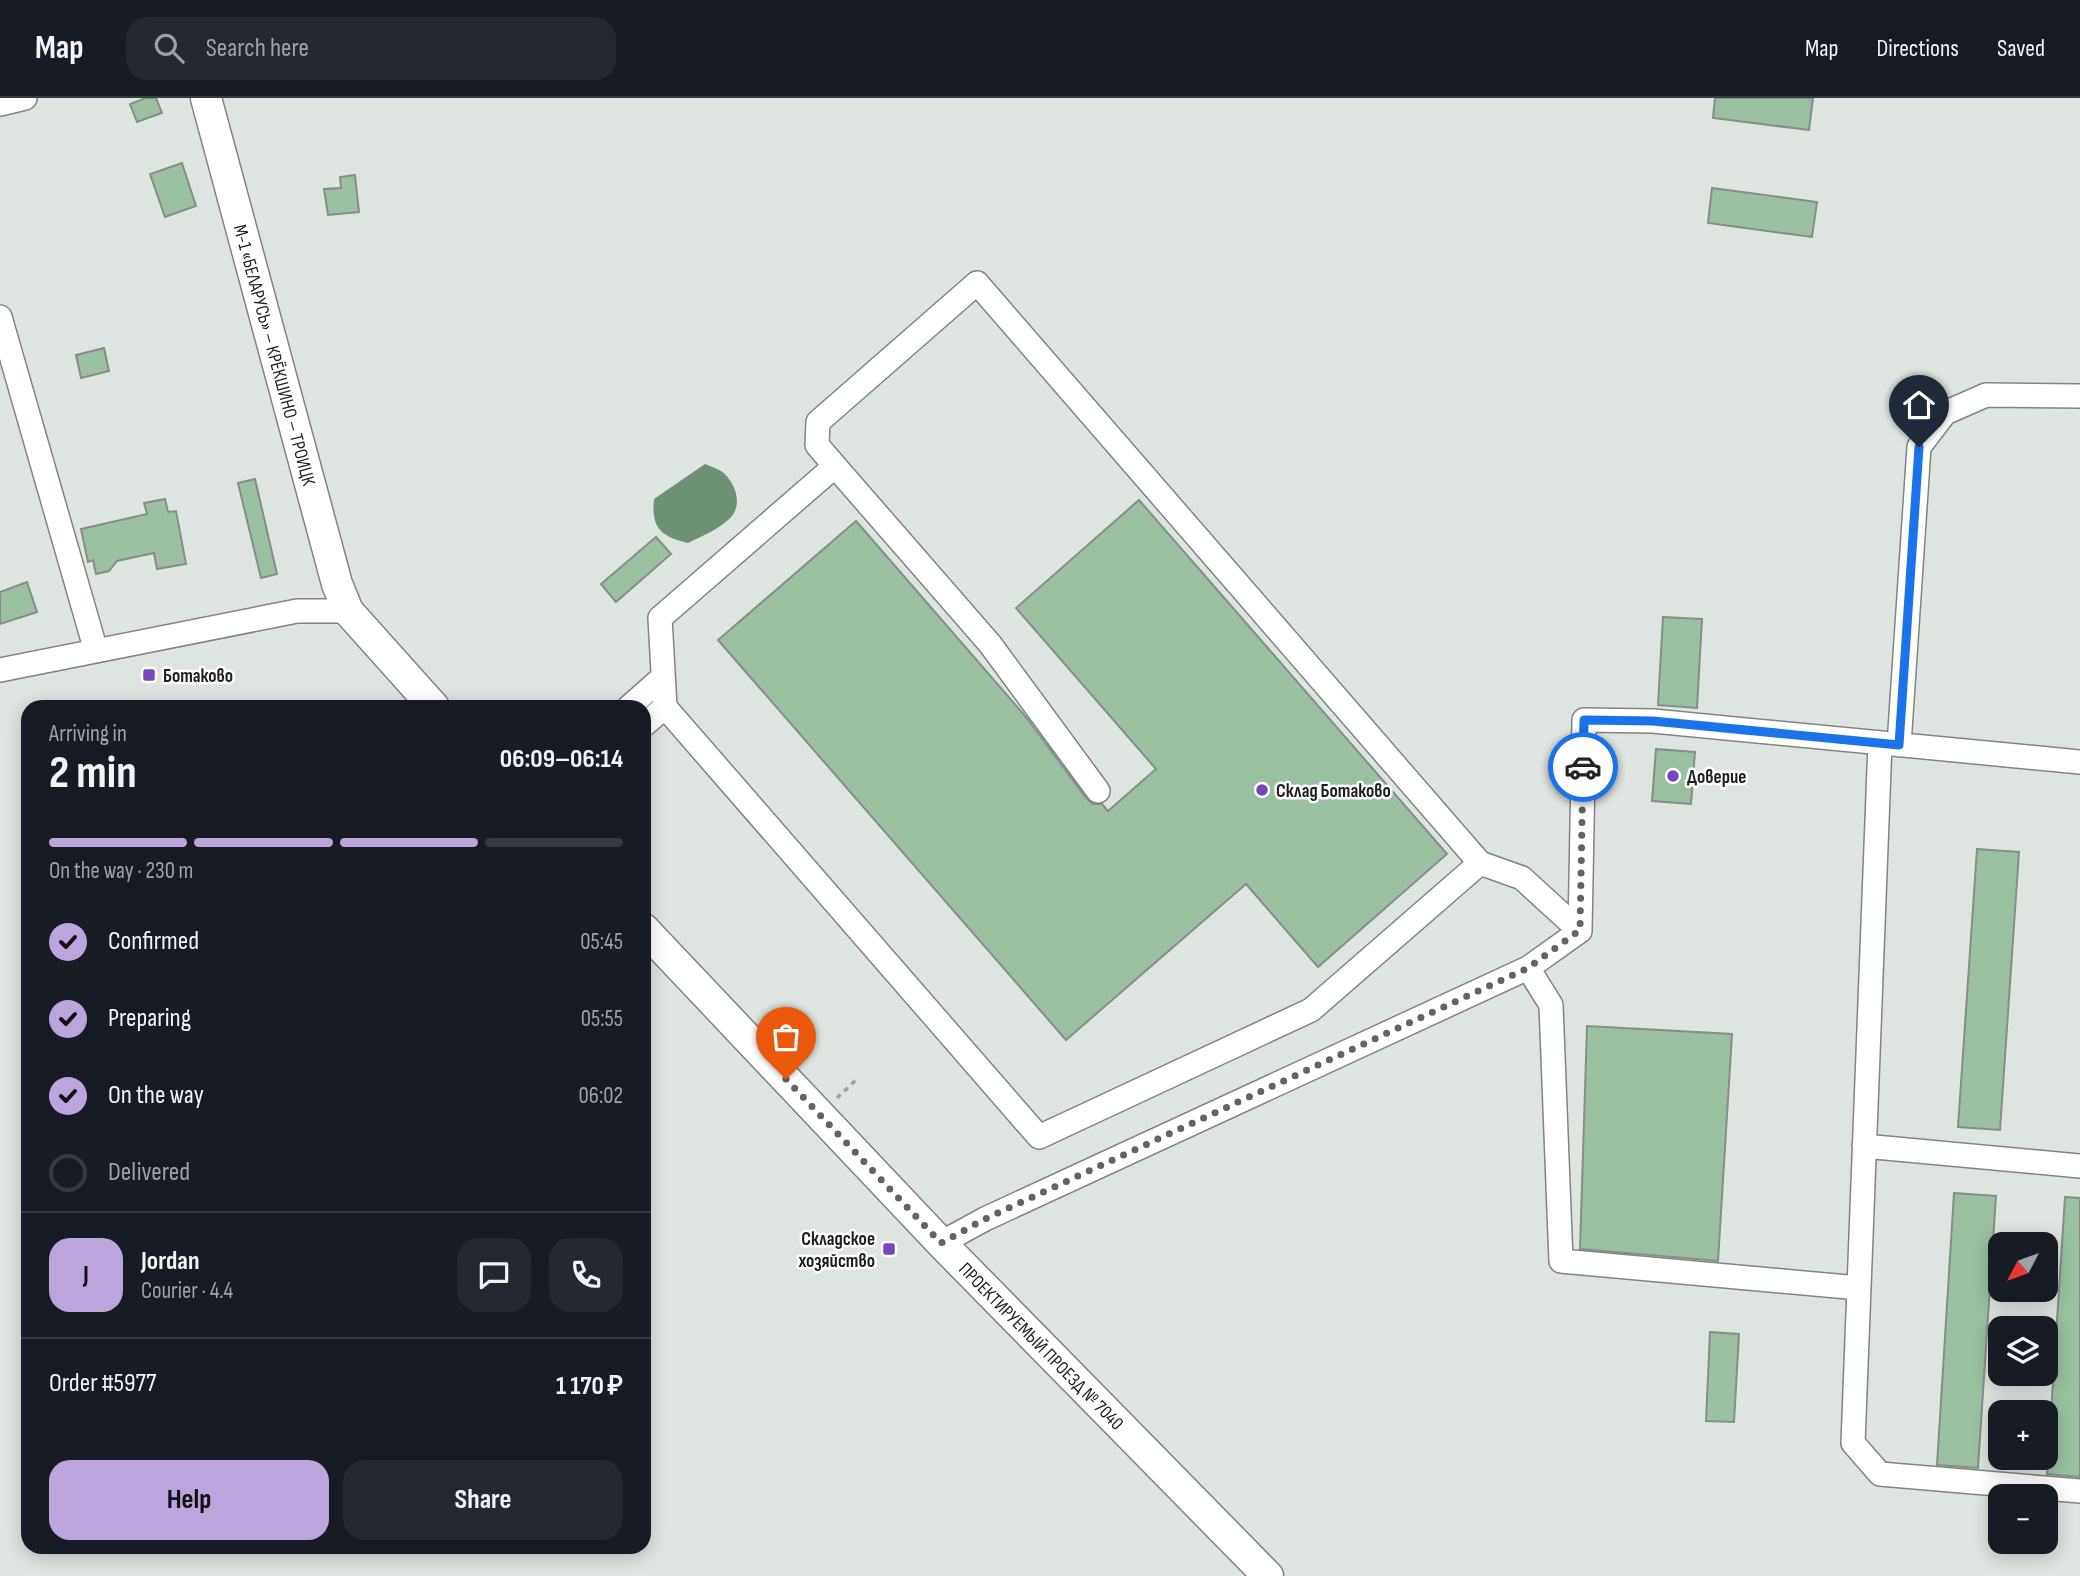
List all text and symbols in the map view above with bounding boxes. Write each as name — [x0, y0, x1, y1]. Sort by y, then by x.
search box — [126, 17, 616, 80]
text: Map — [35, 28, 84, 68]
icon: search — [150, 29, 188, 67]
text: Search here — [206, 33, 309, 64]
text: Map — [1805, 34, 1838, 63]
text: Directions — [1876, 34, 1959, 63]
text: Saved — [1997, 34, 2045, 63]
street label: М-1 «БЕЛАРУСЬ» – КРЁКШИНО – ТРОИЦК — [228, 222, 320, 489]
pin — [1889, 375, 1949, 447]
icon: home — [1900, 386, 1938, 424]
place label: Ботаково — [163, 665, 233, 688]
marker: Ботаково — [141, 667, 157, 683]
text: Arriving in — [49, 720, 127, 748]
courier — [1548, 732, 1618, 802]
text: 06:09–06:14 — [500, 744, 623, 775]
text: 2 min — [49, 746, 137, 801]
icon: car — [1564, 748, 1602, 786]
place label: Доверие — [1687, 766, 1746, 789]
marker: Доверие — [1665, 768, 1681, 784]
place label: Склад Ботаково — [1276, 780, 1391, 803]
marker: Склад Ботаково — [1254, 782, 1270, 798]
text: On the way · 230 m — [49, 857, 193, 885]
icon: check — [49, 923, 87, 961]
text: Confirmed — [108, 926, 199, 957]
text: 05:45 — [580, 928, 623, 956]
icon: check — [49, 1000, 87, 1038]
text: Preparing — [108, 1003, 191, 1034]
text: 05:55 — [581, 1005, 623, 1033]
pin — [756, 1007, 816, 1079]
icon: bag — [767, 1018, 805, 1056]
icon: check — [49, 1077, 87, 1115]
text: On the way — [108, 1080, 204, 1111]
text: 06:02 — [579, 1082, 623, 1110]
text: Delivered — [108, 1157, 190, 1188]
place label: Складское хозяйство — [798, 1228, 875, 1273]
north arrow — [1988, 1232, 2058, 1302]
map controls — [1988, 1232, 2058, 1554]
button: chat — [457, 1238, 531, 1312]
button: phone — [549, 1238, 623, 1312]
marker: Складское хозяйство — [881, 1241, 897, 1257]
text: Jordan — [141, 1246, 199, 1277]
street label: ПРОЕКТИРУЕМЫЙ ПРОЕЗД № 7040 — [953, 1258, 1128, 1435]
text: J — [83, 1260, 89, 1291]
text: Courier · 4.4 — [141, 1277, 233, 1305]
button: layers — [1988, 1316, 2058, 1386]
text: Order #5977 — [49, 1368, 156, 1399]
text: 1 170 ₽ — [556, 1371, 623, 1402]
button: + — [1988, 1400, 2058, 1470]
button: Help — [49, 1460, 329, 1540]
button: Share — [343, 1460, 623, 1540]
button: − — [1988, 1484, 2058, 1554]

